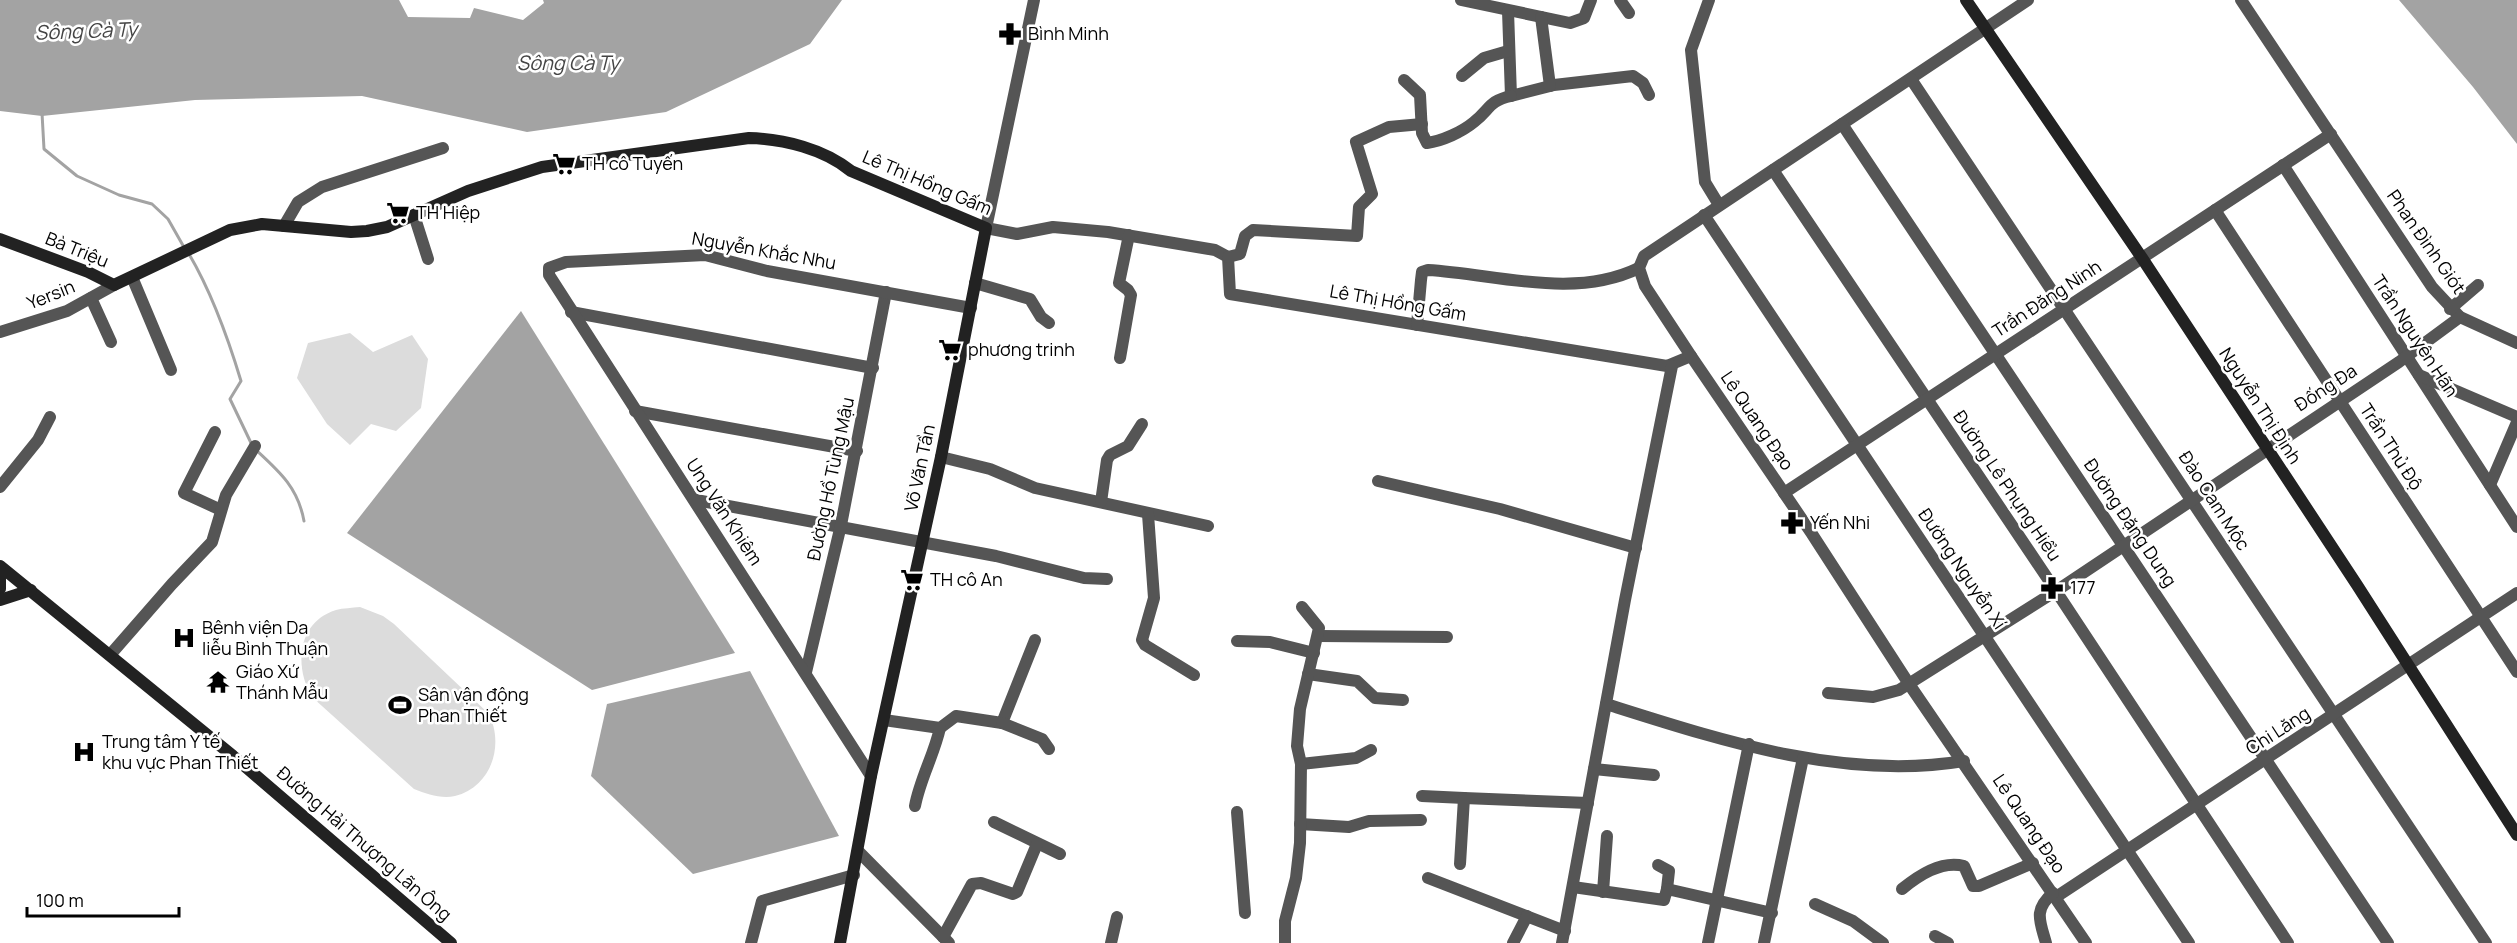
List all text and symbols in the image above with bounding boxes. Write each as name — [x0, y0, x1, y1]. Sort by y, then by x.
water label: Sông Cà Ty — [34, 15, 140, 46]
pharmacy icon: Bình Minh — [997, 21, 1023, 47]
place label: Bình Minh — [1028, 21, 1109, 45]
water label: Sông Cà Ty — [517, 49, 622, 76]
street label: Lê Thị Hồng Gấm — [859, 144, 996, 220]
supermarket icon: TH cô Tuyến — [551, 151, 577, 177]
place label: TH cô Tuyến — [582, 151, 683, 175]
street label: Phan Đình Giót — [2382, 185, 2472, 298]
supermarket icon: TH Hiệp — [385, 200, 411, 226]
place label: TH Hiệp — [416, 200, 480, 224]
street label: Bà Triệu — [42, 226, 113, 273]
street label: Nguyễn Khắc Nhu — [690, 226, 838, 275]
street label: Trần Đăng Ninh — [1987, 254, 2105, 342]
street label: Trần Nguyên Hãn — [2367, 270, 2464, 401]
street label: Yersin — [23, 274, 78, 314]
street label: Lê Thị Hồng Gấm — [1328, 278, 1468, 326]
supermarket icon: phương trinh — [937, 337, 963, 363]
place label: phương trinh — [968, 337, 1075, 361]
street label: Nguyễn Thị Định — [2214, 343, 2307, 468]
street label: Đống Đa — [2290, 358, 2361, 416]
street label: Lê Quang Đạo — [1716, 366, 1800, 475]
street label: Đường Hồ Tùng Mậu — [801, 395, 859, 563]
street label: Trần Thủ Độ — [2355, 399, 2429, 494]
street label: Đường Lê Phụng Hiểu — [1948, 405, 2067, 565]
street label: Võ Văn Tần — [898, 422, 940, 514]
street label: Đào Cam Mộc — [2174, 446, 2256, 555]
street label: Ung Văn Khiêm — [681, 453, 768, 570]
street label: Đường Đặng Dung — [2079, 454, 2183, 591]
street label: Đường Nguyễn Xí — [1913, 503, 2012, 634]
pharmacy icon: Yến Nhi — [1779, 510, 1805, 536]
place label: Yến Nhi — [1810, 510, 1870, 534]
supermarket icon: TH cô An — [899, 567, 925, 593]
place label: TH cô An — [930, 567, 1003, 591]
pharmacy icon: 177 — [2039, 575, 2065, 601]
place label: 177 — [2070, 575, 2096, 599]
place label: Bệnh viện Da liễu Bình Thuận — [202, 615, 328, 660]
hospital icon: Bệnh viện Da liễu Bình Thuận — [171, 625, 197, 651]
place label: Giáo Xứ Thánh Mẫu — [236, 659, 328, 704]
temple icon: Giáo Xứ Thánh Mẫu — [205, 669, 231, 695]
place label: Sân vận động Phan Thiết — [418, 682, 529, 727]
sports icon: Sân vận động Phan Thiết — [387, 692, 413, 718]
street label: Chi Lăng — [2241, 701, 2314, 760]
place label: Trung tâm Y tế khu vực Phan Thiết — [102, 729, 259, 774]
hospital icon: Trung tâm Y tế khu vực Phan Thiết — [71, 739, 97, 765]
street label: Đường Hải Thượng Lãn Ông — [272, 761, 457, 926]
street label: Lê Quang Đạo — [1988, 769, 2072, 878]
scale bar — [27, 880, 178, 918]
text: 100 m — [36, 888, 84, 912]

